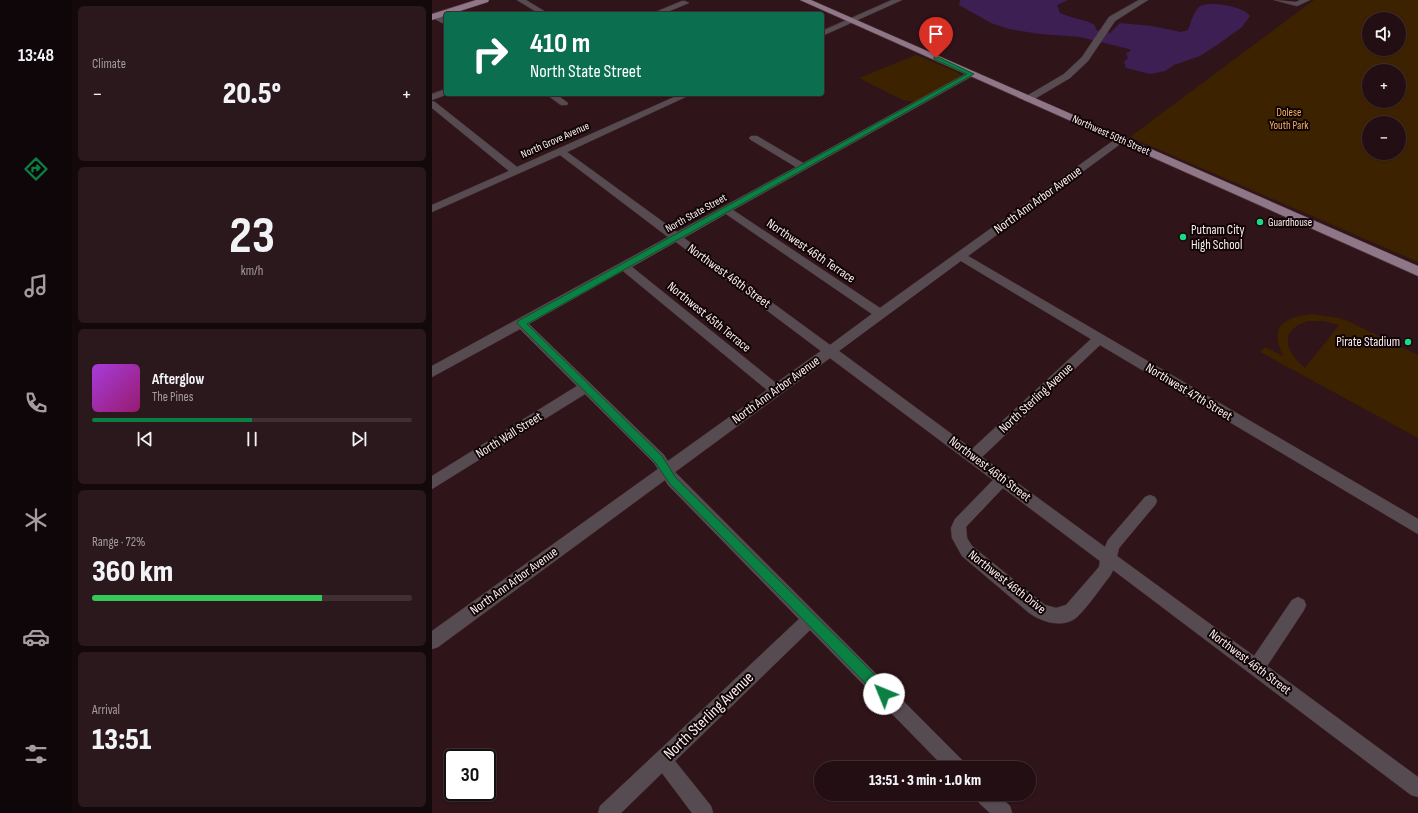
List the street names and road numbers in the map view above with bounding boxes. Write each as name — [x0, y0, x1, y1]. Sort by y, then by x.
street label: Northwest 50th Street — [1070, 112, 1152, 158]
street label: North Grove Avenue — [519, 119, 591, 161]
street label: North Ann Arbor Avenue — [991, 163, 1085, 237]
street label: North State Street — [663, 190, 730, 235]
street label: Northwest 46th Terrace — [764, 215, 858, 287]
street label: Northwest 46th Street — [684, 241, 774, 312]
street label: Northwest 45th Terrace — [664, 278, 754, 356]
street label: North Ann Arbor Avenue — [729, 353, 823, 427]
street label: North Sterling Avenue — [996, 360, 1076, 436]
street label: Northwest 47th Street — [1143, 360, 1235, 424]
street label: North Wall Street — [473, 408, 545, 462]
street label: Northwest 46th Street — [946, 433, 1034, 505]
street label: North Ann Arbor Avenue — [467, 544, 561, 618]
street label: Northwest 46th Drive — [965, 547, 1049, 617]
street label: Northwest 46th Street — [1206, 626, 1294, 698]
street label: North Sterling Avenue — [660, 668, 758, 764]

